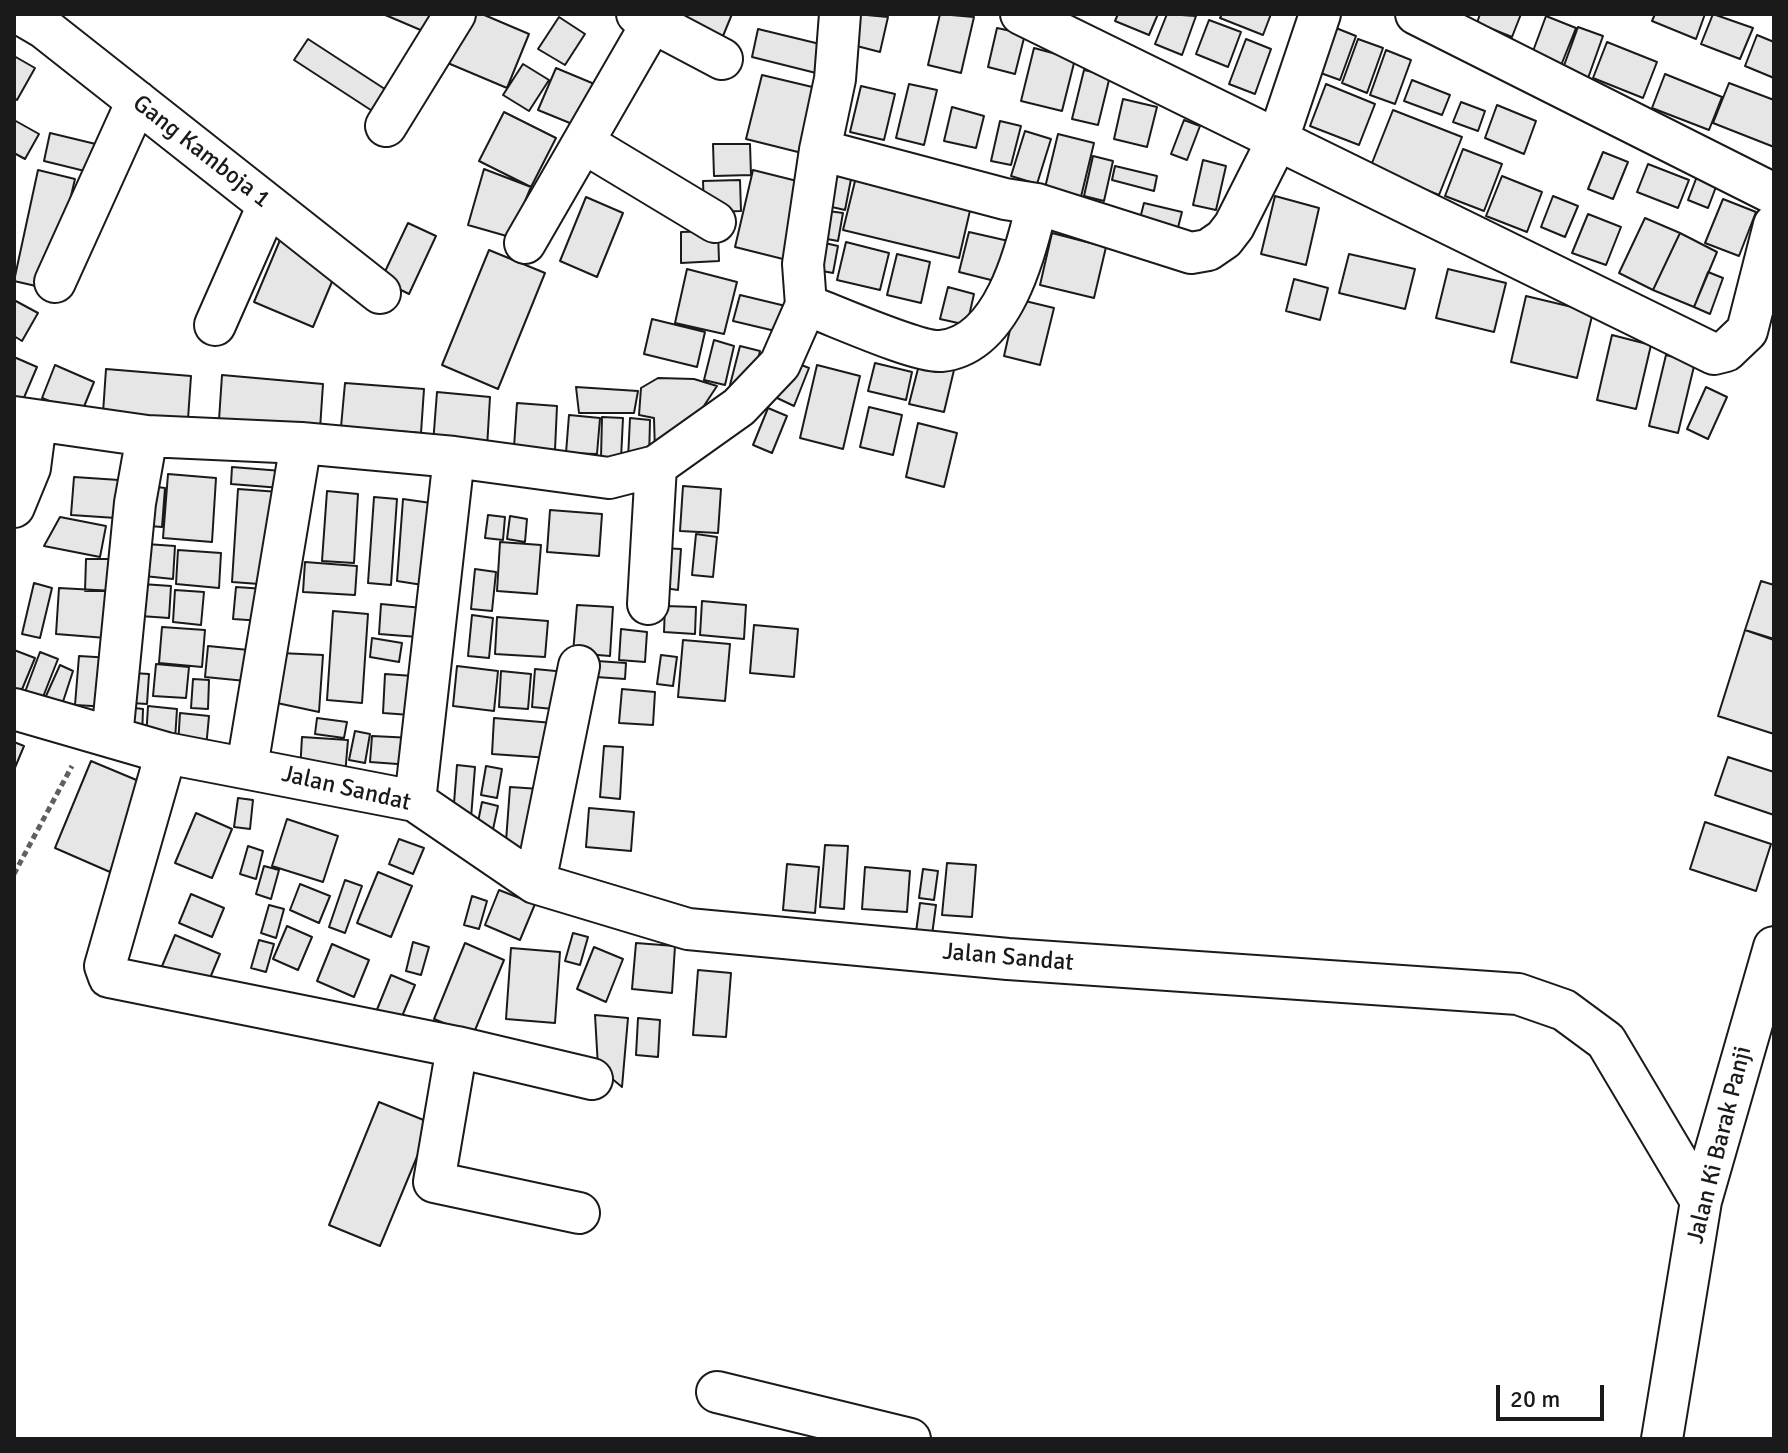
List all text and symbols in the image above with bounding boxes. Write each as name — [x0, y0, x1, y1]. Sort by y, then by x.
street label: Gang Kamboja 1 — [127, 89, 275, 215]
street label: Jalan Sandat — [279, 760, 413, 818]
street label: Jalan Sandat — [941, 938, 1075, 978]
street label: Jalan Ki Barak Panji — [1682, 1043, 1758, 1247]
scale bar — [1500, 1369, 1608, 1419]
text: 20 m — [1510, 1384, 1560, 1414]

